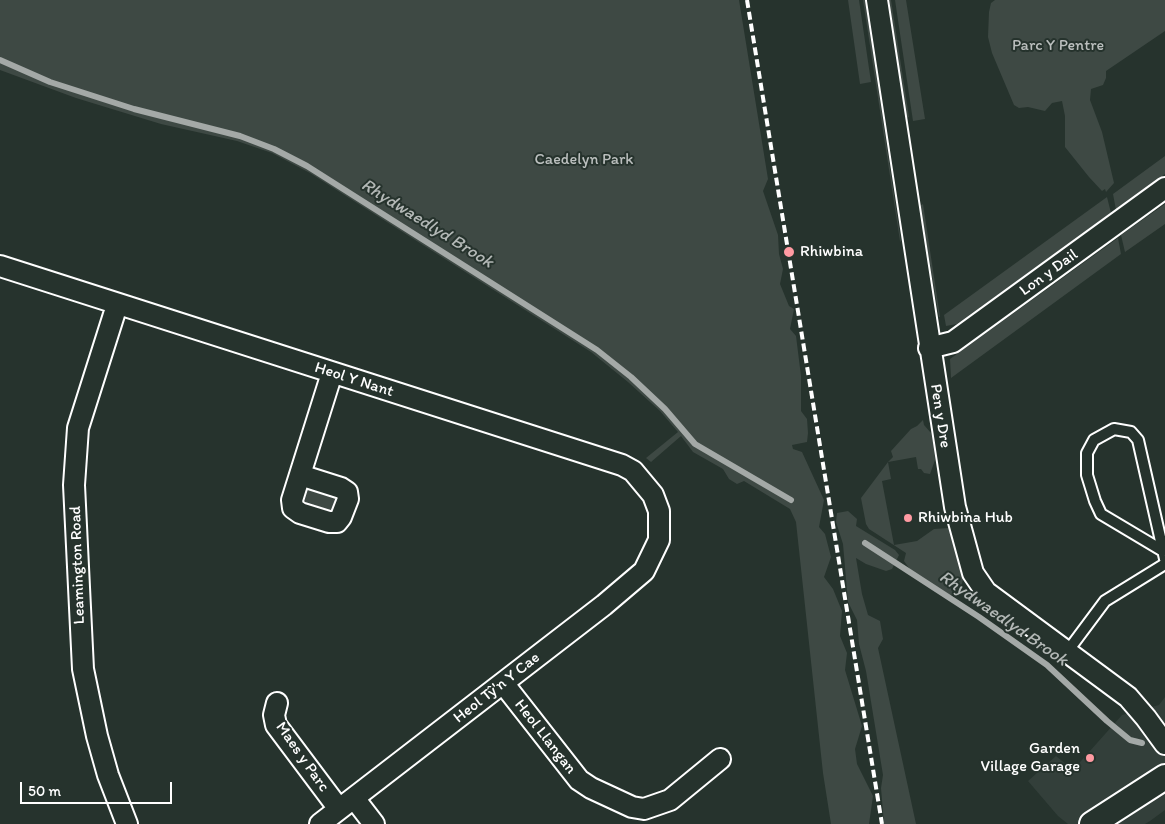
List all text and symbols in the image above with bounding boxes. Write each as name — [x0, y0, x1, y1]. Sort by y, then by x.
park label: Parc Y Pentre — [1012, 36, 1104, 56]
park label: Caedelyn Park — [535, 150, 633, 170]
water label: Rhydwaedlyd Brook — [357, 175, 497, 273]
place label: Rhiwbina — [800, 242, 863, 262]
marker: Rhiwbina — [782, 245, 796, 259]
street label: Lon y Dail — [1016, 245, 1082, 301]
street label: Heol Y Nant — [312, 358, 396, 402]
street label: Pen y Dre — [925, 383, 955, 449]
street label: Leamington Road — [66, 505, 90, 625]
place label: Rhiwbina Hub — [918, 508, 1013, 528]
marker: Rhiwbina Hub — [902, 512, 914, 524]
water label: Rhydwaedlyd Brook — [935, 567, 1071, 671]
street label: Heol Tŷ'n Y Cae — [450, 648, 544, 728]
street label: Heol Llangan — [510, 696, 580, 778]
street label: Maes y Parc — [271, 718, 333, 796]
place label: Garden Village Garage — [981, 739, 1080, 777]
marker: Garden Village Garage — [1084, 752, 1096, 764]
scale bar — [22, 772, 175, 804]
text: 50 m — [28, 782, 61, 800]

